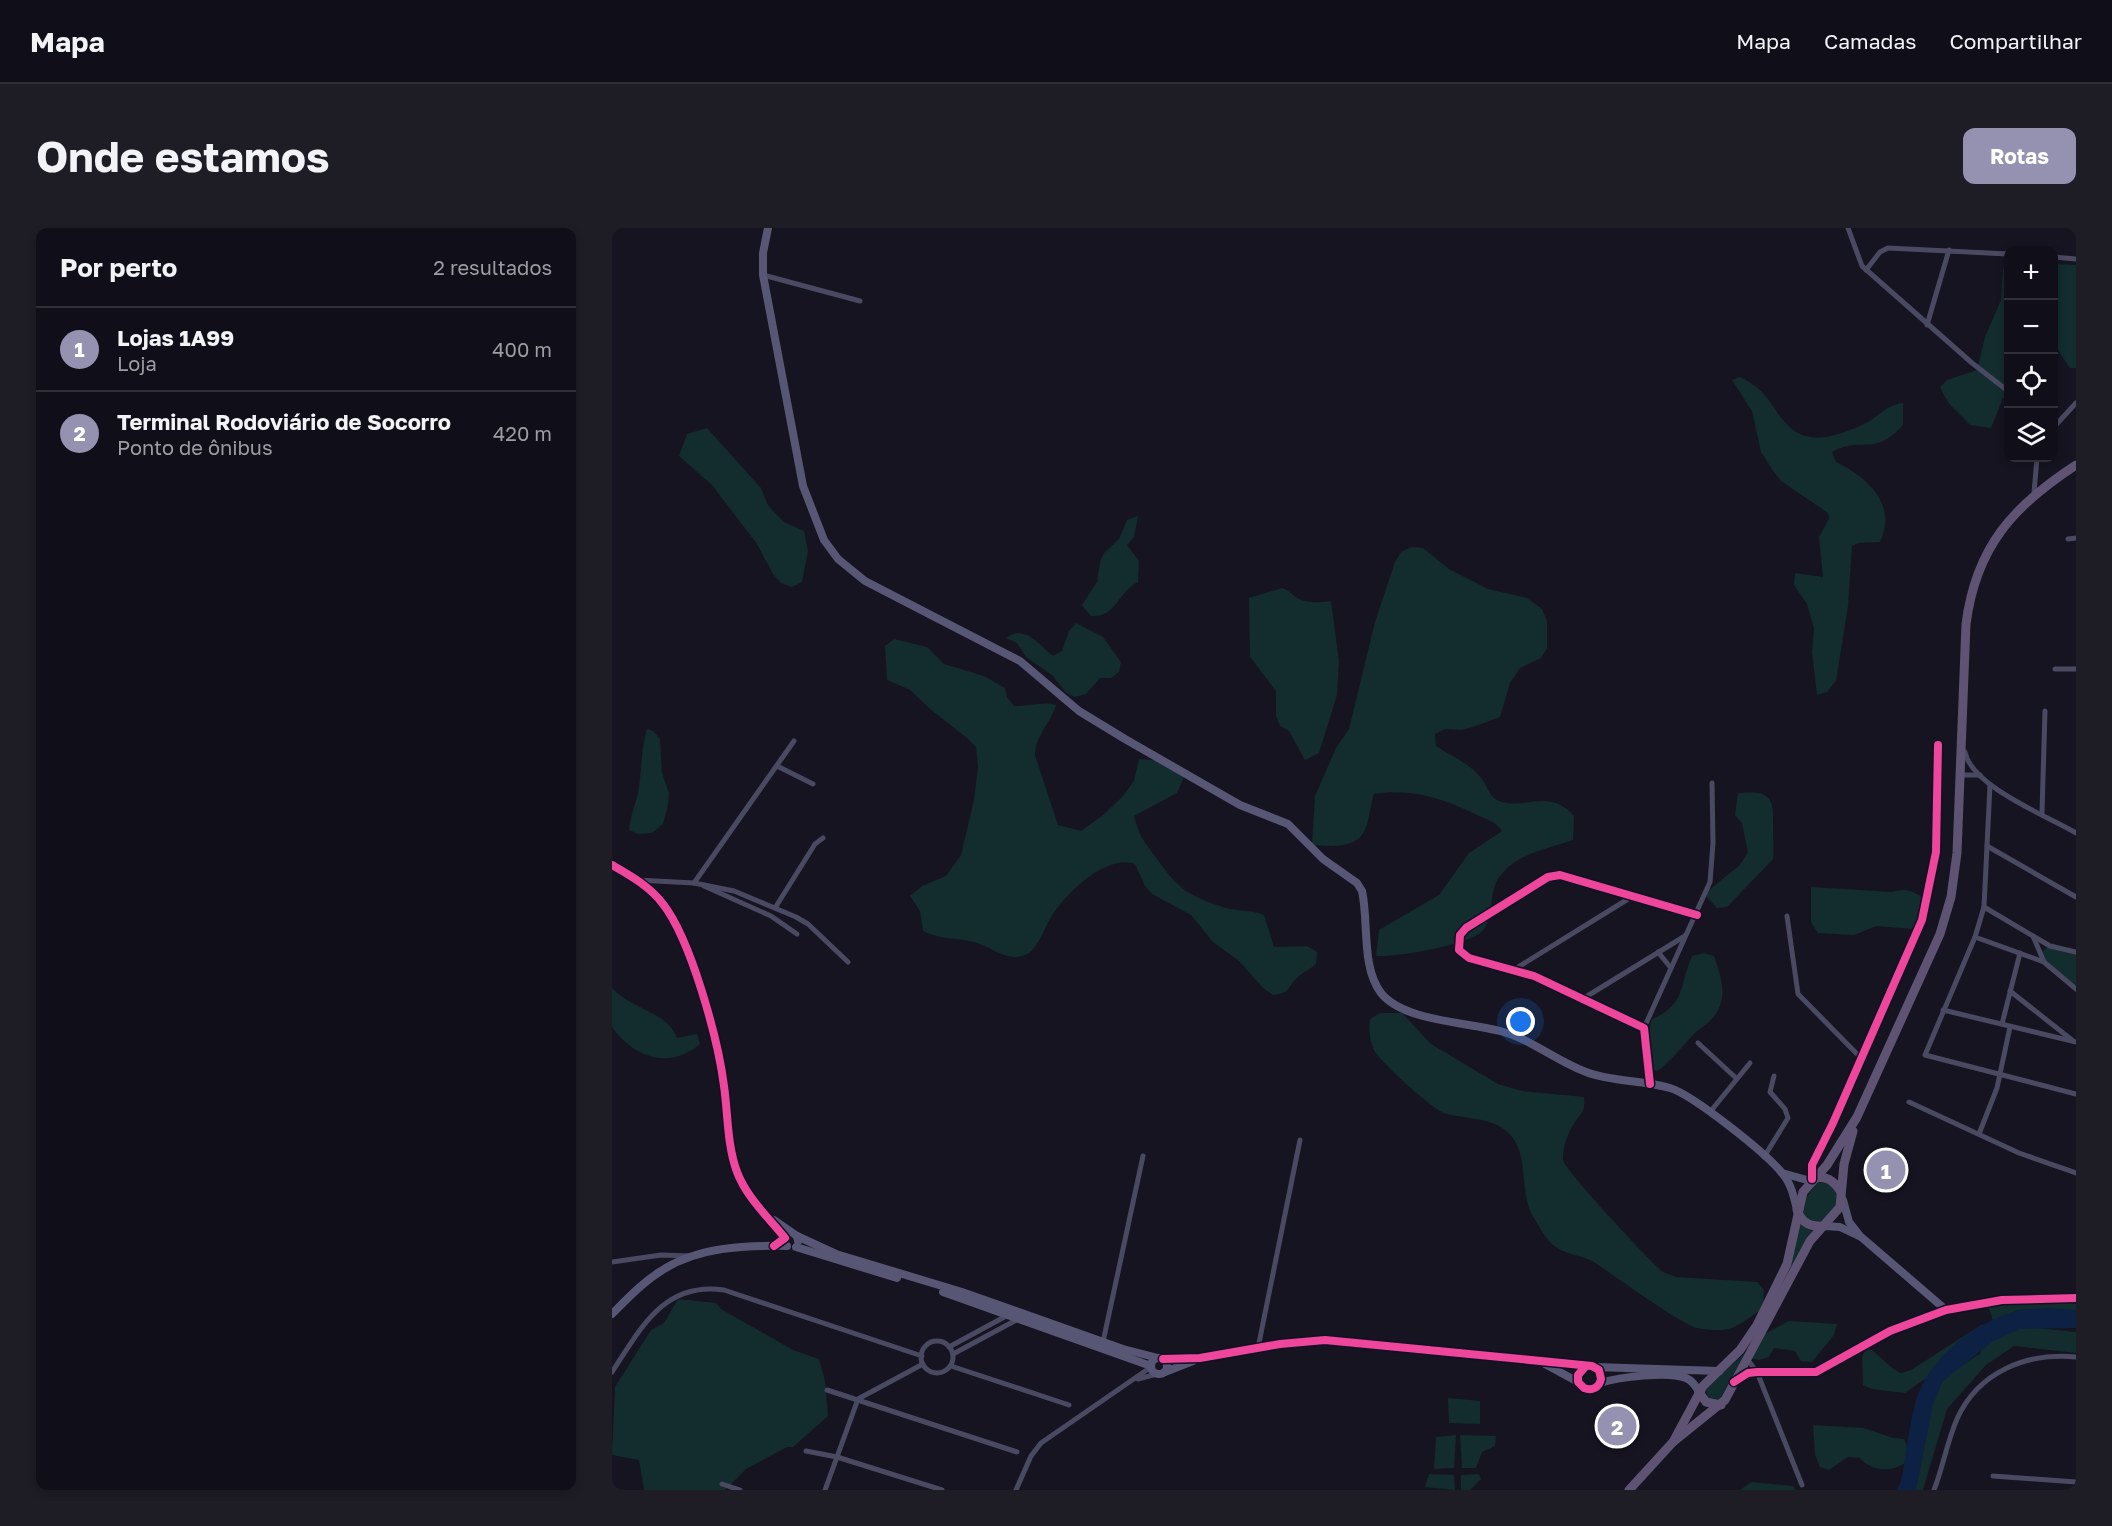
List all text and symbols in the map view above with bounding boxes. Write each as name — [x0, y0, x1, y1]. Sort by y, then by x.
text: Mapa — [30, 25, 105, 58]
text: Mapa — [1736, 28, 1791, 54]
text: Camadas — [1824, 28, 1916, 54]
text: Compartilhar — [1949, 28, 2082, 54]
button: Rotas — [1963, 128, 2076, 184]
text: Onde estamos — [36, 131, 330, 181]
map controls — [2004, 246, 2058, 462]
button: + — [2004, 246, 2058, 300]
text: Por perto — [60, 252, 177, 283]
text: 2 resultados — [433, 255, 552, 279]
button: − — [2004, 300, 2058, 354]
text: Lojas 1A99 — [117, 324, 234, 351]
text: 1 — [74, 337, 85, 361]
text: 400 m — [492, 337, 552, 361]
text: Loja — [117, 351, 157, 375]
button: locate — [2004, 354, 2058, 408]
text: Terminal Rodoviário de Socorro — [117, 408, 451, 435]
button: layers — [2004, 408, 2058, 462]
text: 2 — [73, 421, 86, 445]
text: 420 m — [493, 421, 552, 445]
text: Ponto de ônibus — [117, 435, 273, 459]
your location — [1506, 1007, 1535, 1036]
pin: 1 — [1866, 1148, 1906, 1192]
pin: 2 — [1598, 1404, 1636, 1448]

